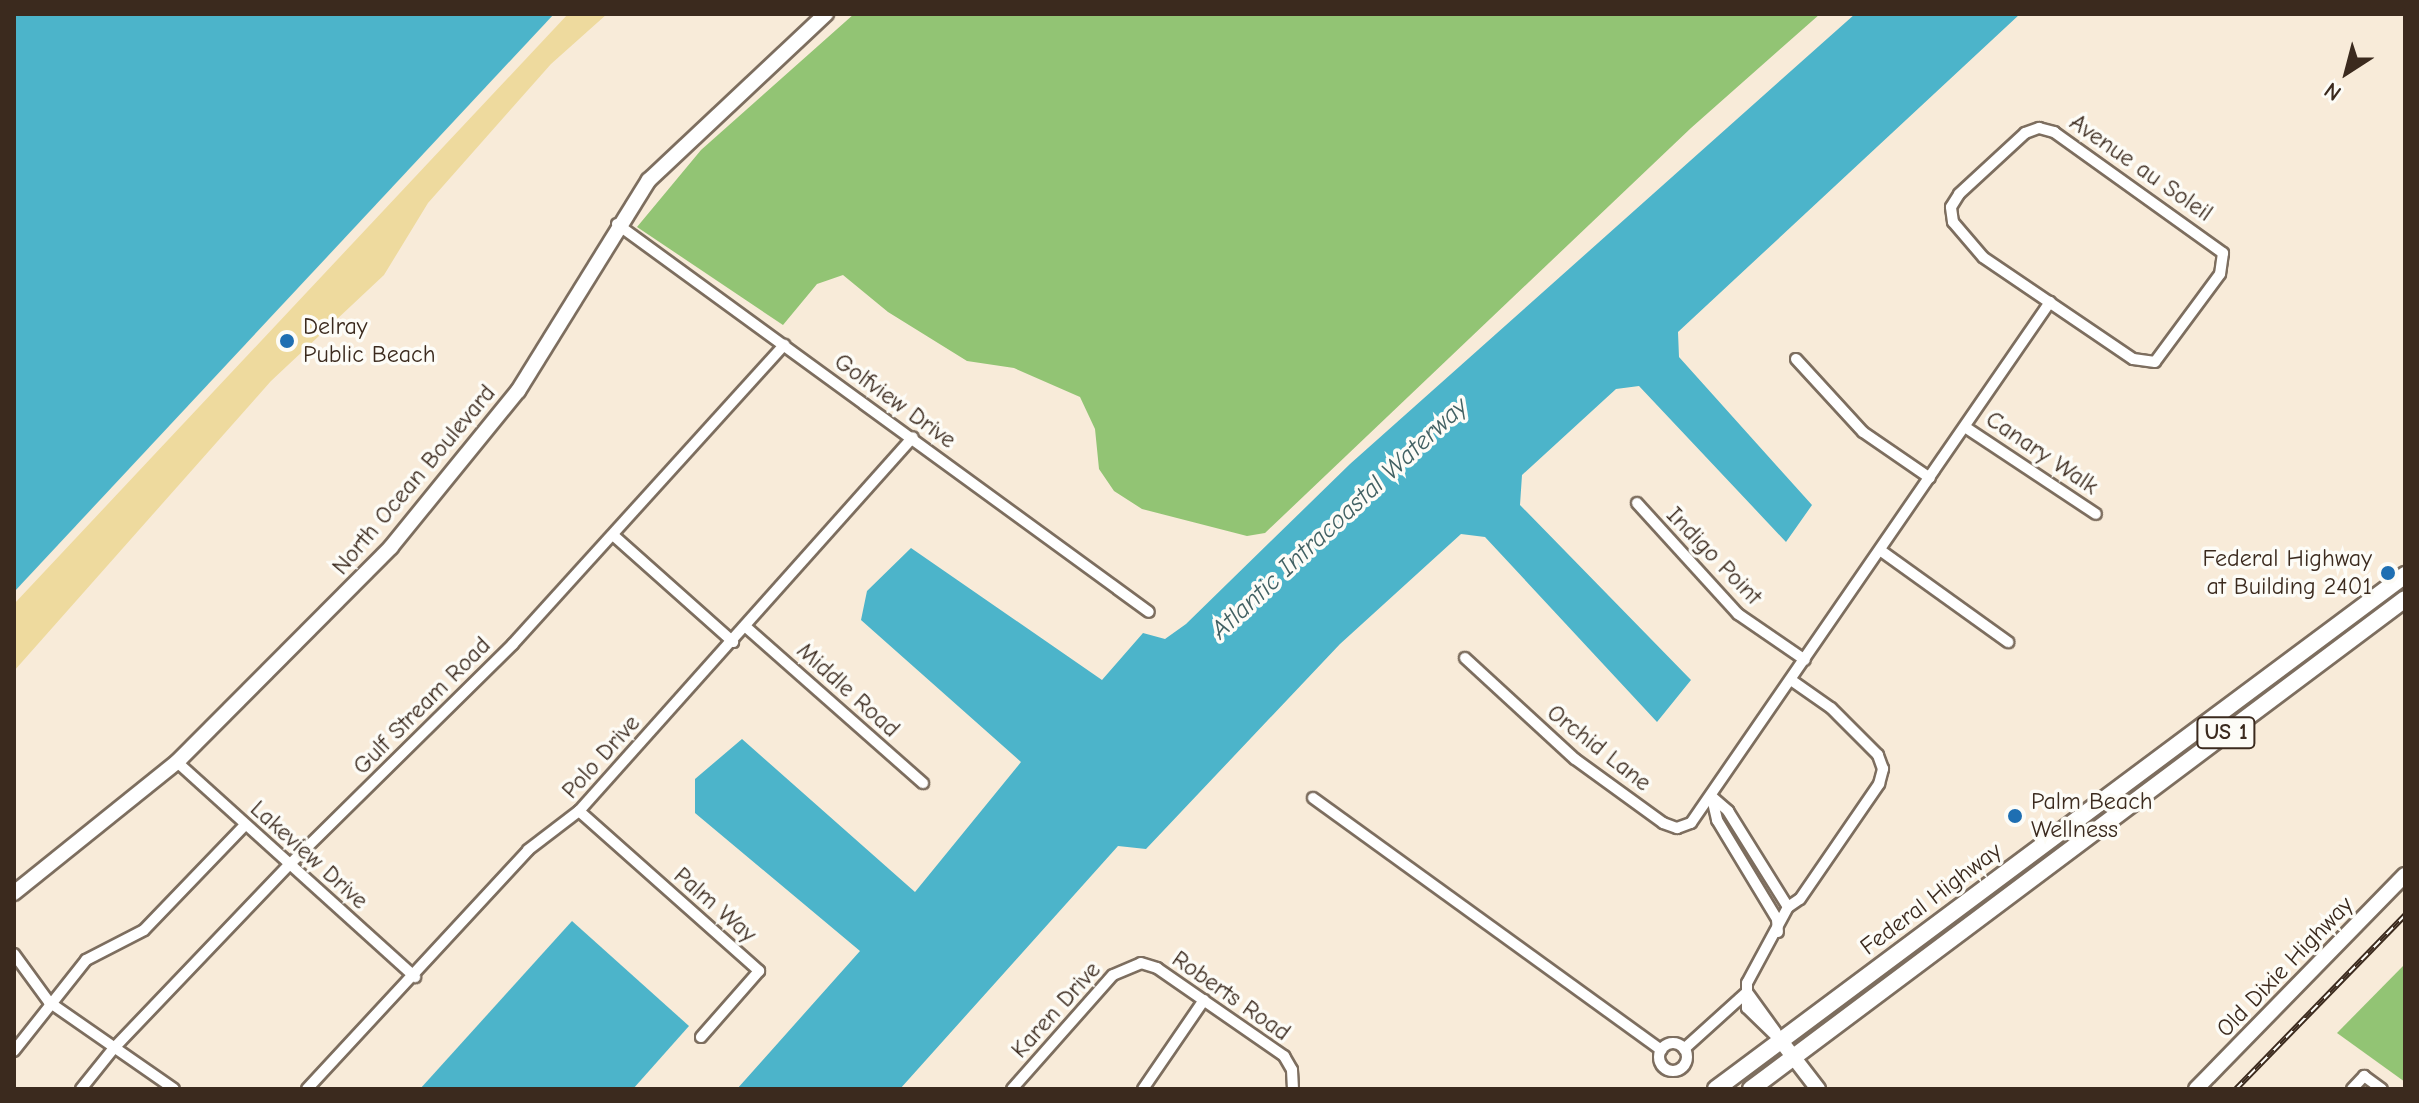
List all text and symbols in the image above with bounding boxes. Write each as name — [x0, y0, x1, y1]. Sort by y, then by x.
north arrow — [2307, 32, 2387, 112]
text: N — [2319, 77, 2346, 106]
street label: Avenue au Soleil — [2064, 108, 2218, 228]
place label: Delray Public Beach — [303, 313, 436, 369]
marker: Delray Public Beach — [278, 332, 296, 350]
street label: Golfview Drive — [829, 347, 961, 455]
street label: North Ocean Boulevard — [326, 379, 502, 581]
water label: Atlantic Intracoastal Waterway — [1205, 392, 1475, 646]
street label: Canary Walk — [1980, 405, 2104, 501]
street label: Indigo Point — [1660, 501, 1768, 611]
place label: Federal Highway at Building 2401 — [2203, 545, 2372, 601]
marker: Federal Highway at Building 2401 — [2379, 564, 2397, 582]
street label: Gulf Stream Road — [347, 631, 497, 781]
street label: Middle Road — [791, 636, 905, 744]
street label: Orchid Lane — [1541, 698, 1657, 798]
street label: Polo Drive — [556, 709, 646, 805]
road number: US 1 — [2196, 715, 2256, 751]
place label: Palm Beach Wellness — [2031, 788, 2153, 844]
street label: Lakeview Drive — [244, 795, 374, 915]
marker: Palm Beach Wellness — [2006, 807, 2024, 825]
street label: Federal Highway — [1855, 837, 2007, 961]
street label: Palm Way — [668, 861, 762, 949]
street label: Old Dixie Highway — [2211, 891, 2359, 1043]
street label: Roberts Road — [1166, 945, 1296, 1047]
street label: Karen Drive — [1005, 956, 1107, 1064]

